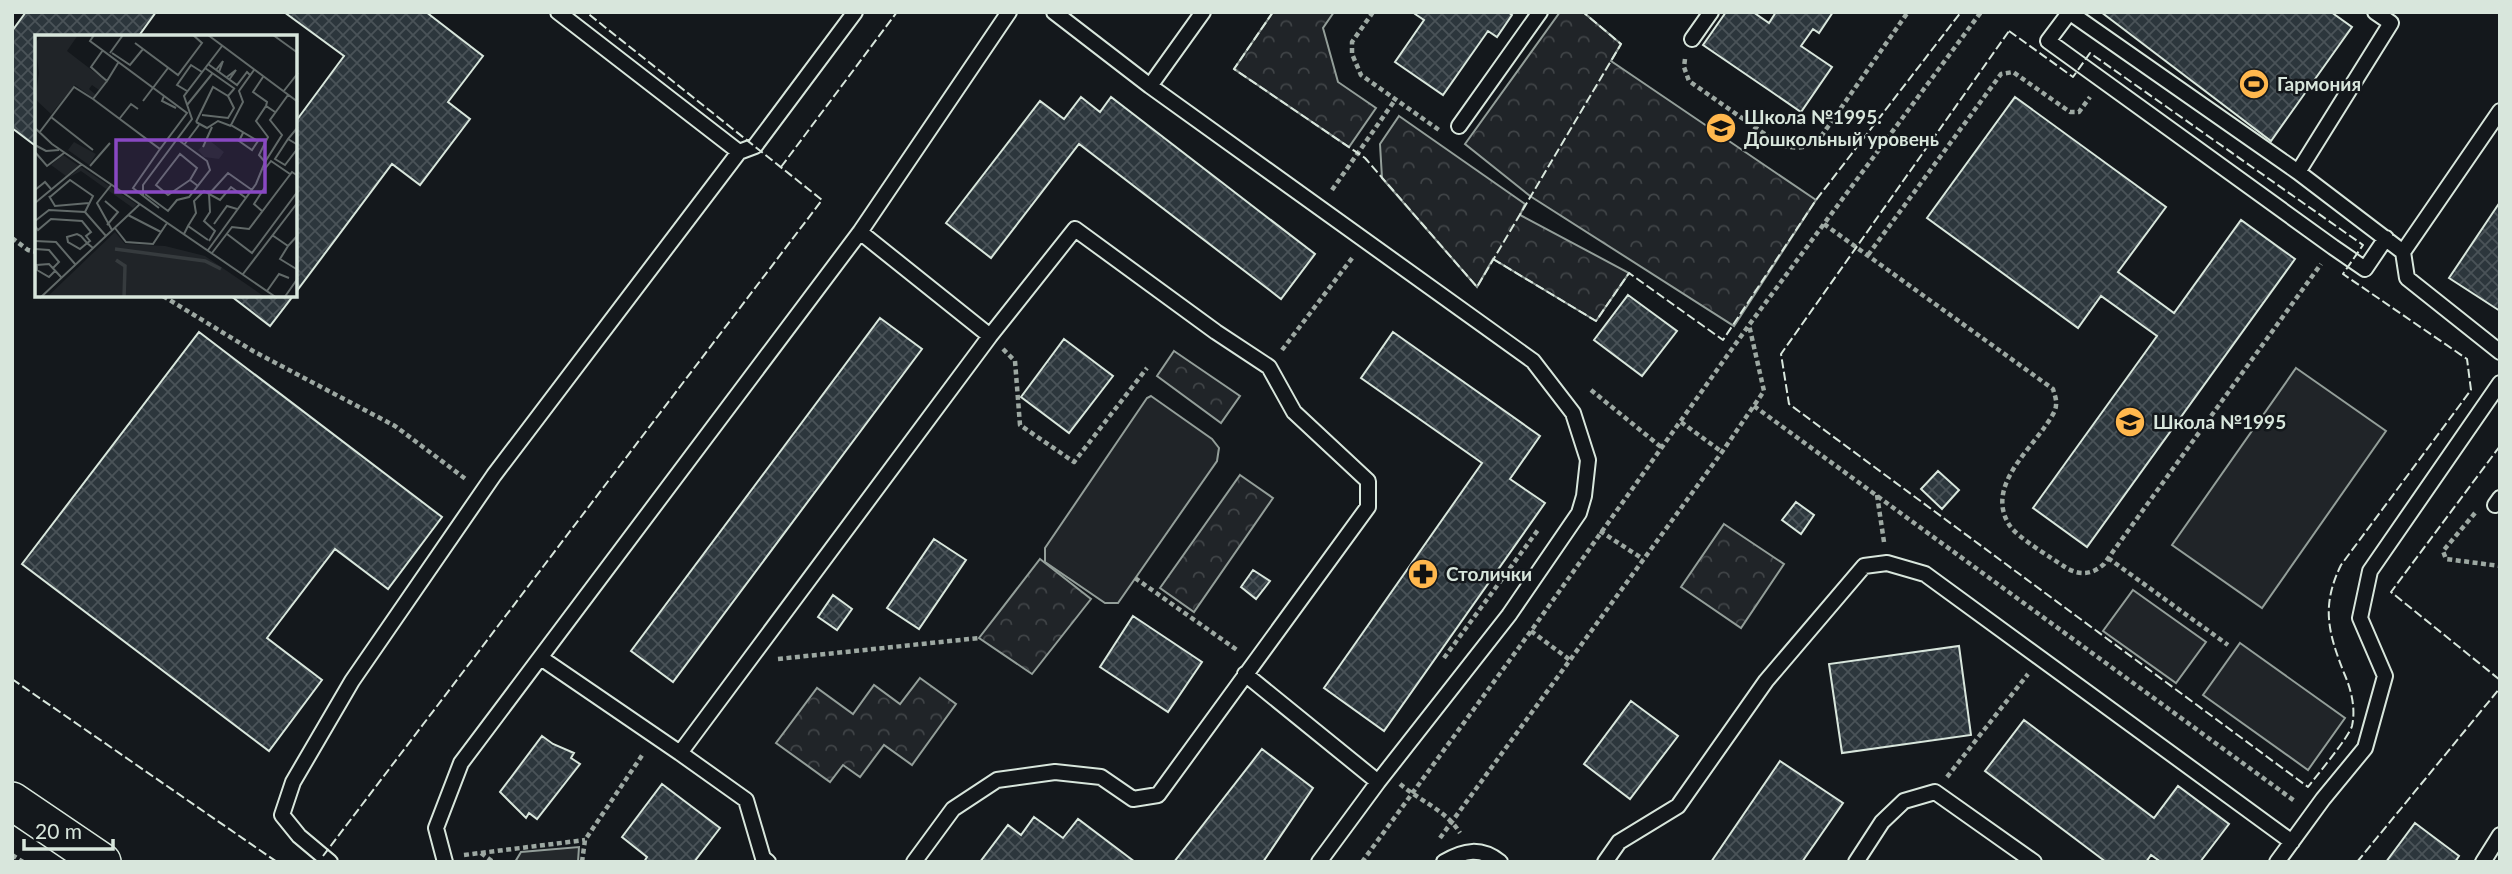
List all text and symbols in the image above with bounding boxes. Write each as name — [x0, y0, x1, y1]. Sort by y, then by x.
inset map — [35, 35, 298, 298]
sports icon: Гармония — [2237, 67, 2271, 101]
place label: Гармония — [2277, 72, 2361, 95]
place label: Школа №1995. Дошкольный уровень — [1744, 105, 1939, 150]
school or university icon: Школа №1995. Дошкольный уровень — [1704, 111, 1738, 145]
school or university icon: Школа №1995 — [2113, 405, 2147, 439]
place label: Школа №1995 — [2153, 410, 2286, 433]
pharmacy icon: Столички — [1406, 557, 1440, 591]
place label: Столички — [1446, 562, 1532, 585]
scale bar — [24, 808, 114, 852]
text: 20 m — [35, 818, 82, 843]

